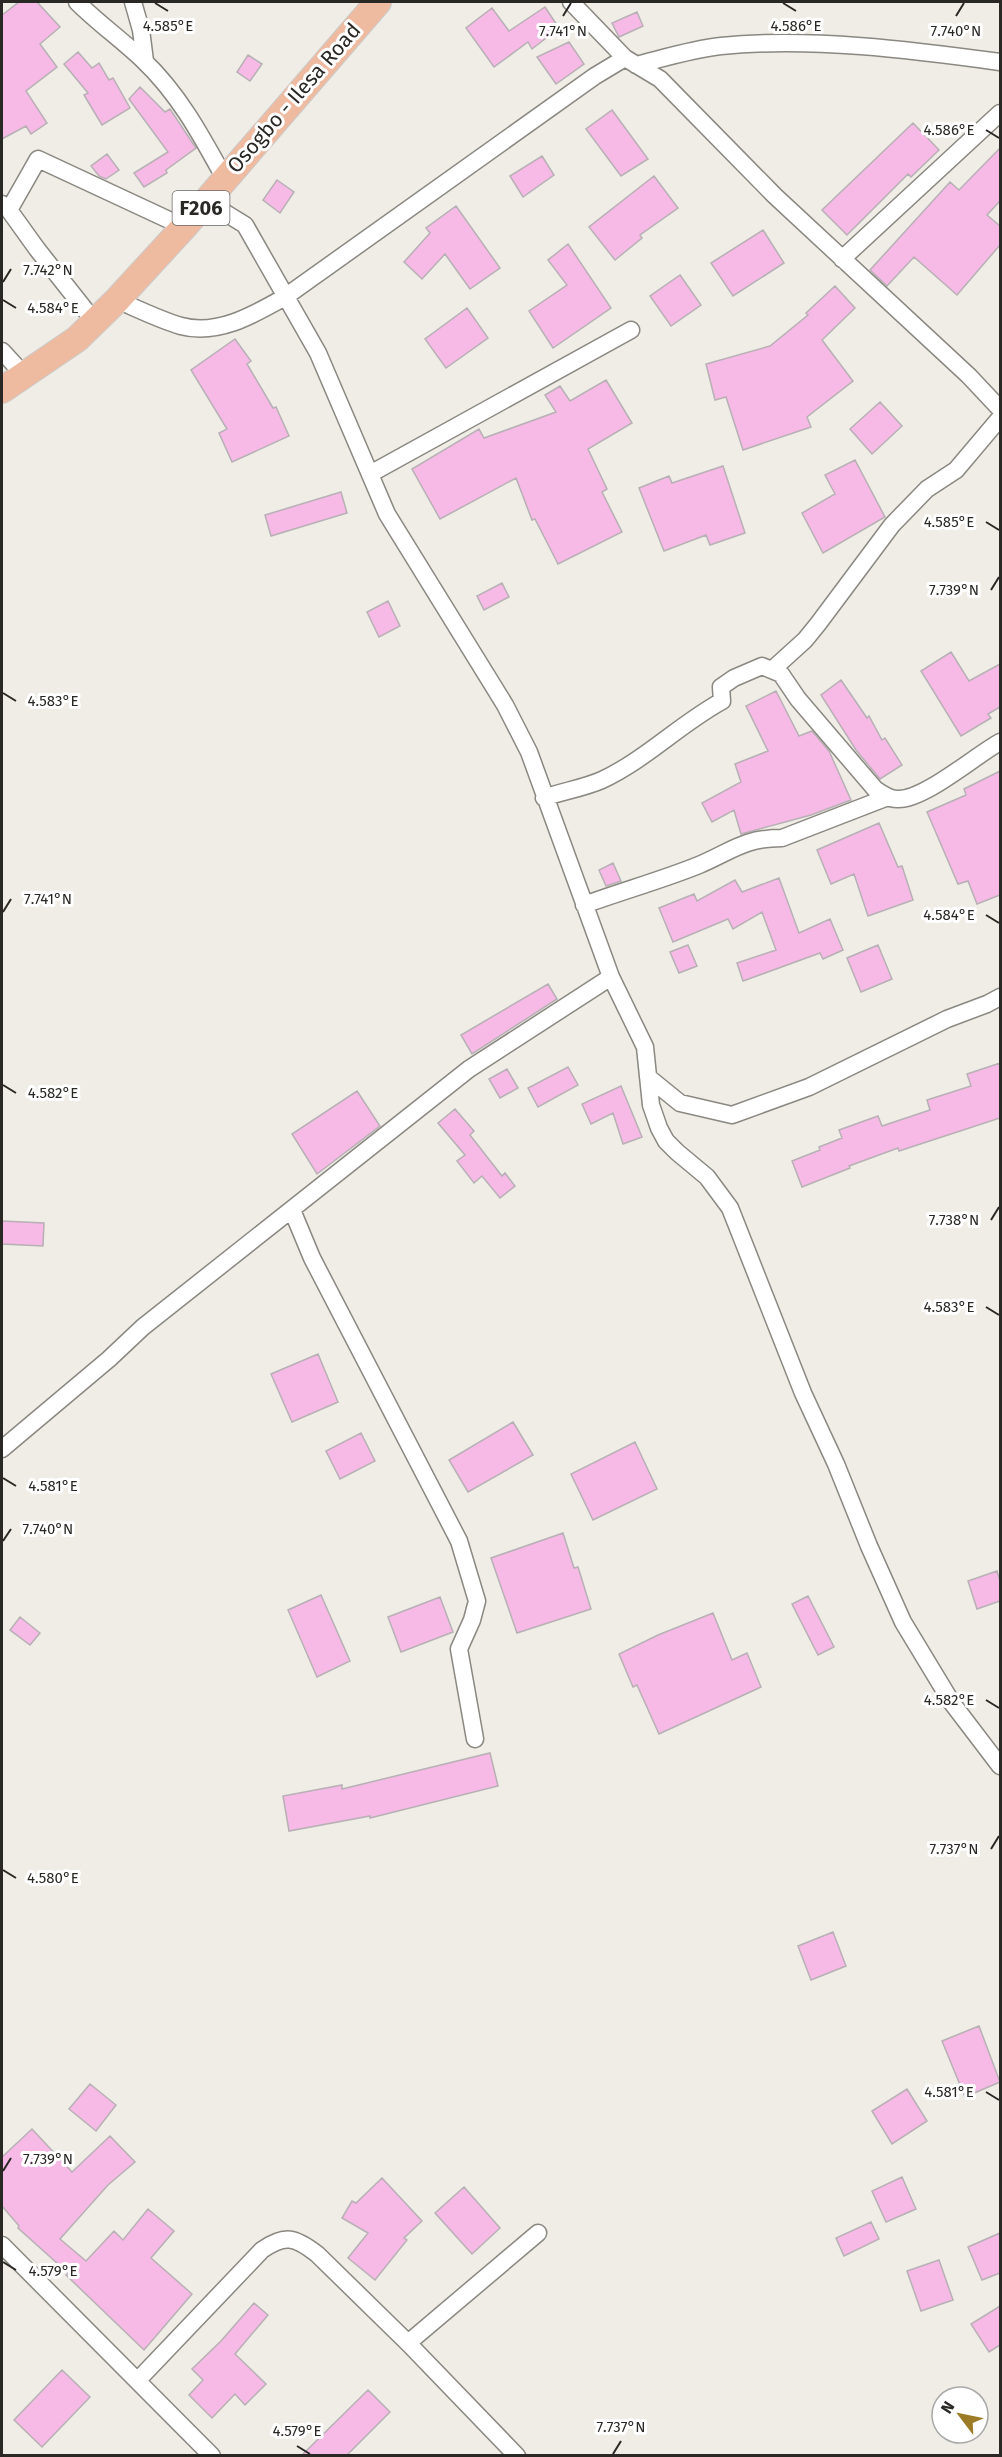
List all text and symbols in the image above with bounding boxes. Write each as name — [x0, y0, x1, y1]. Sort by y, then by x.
text: 4.585°E — [143, 17, 193, 35]
text: 4.586°E — [770, 17, 822, 35]
street label: Osogbo - Ilesa Road — [222, 18, 366, 178]
text: 7.741°N — [539, 22, 587, 40]
text: 7.740°N — [931, 22, 981, 40]
text: 4.586°E — [923, 121, 975, 139]
road number: F206 — [172, 191, 230, 225]
text: 7.742°N — [23, 261, 73, 279]
text: 4.584°E — [27, 299, 79, 317]
text: 4.585°E — [924, 513, 974, 531]
text: 7.739°N — [929, 581, 979, 599]
text: 4.583°E — [28, 692, 78, 710]
text: 7.741°N — [24, 890, 72, 908]
text: 4.584°E — [923, 906, 975, 924]
text: 4.582°E — [28, 1084, 78, 1102]
text: 7.738°N — [929, 1211, 979, 1229]
text: 4.583°E — [924, 1298, 974, 1316]
text: 4.581°E — [28, 1477, 78, 1495]
text: 7.740°N — [23, 1520, 73, 1538]
text: 4.582°E — [924, 1691, 974, 1709]
text: 7.737°N — [929, 1840, 979, 1858]
text: 4.580°E — [27, 1869, 79, 1887]
text: 4.581°E — [924, 2083, 974, 2101]
text: 7.739°N — [23, 2150, 73, 2168]
text: 4.579°E — [28, 2262, 78, 2280]
north arrow — [930, 2385, 990, 2445]
text: N — [937, 2398, 959, 2417]
text: 7.737°N — [596, 2418, 646, 2436]
text: 4.579°E — [272, 2422, 322, 2440]

